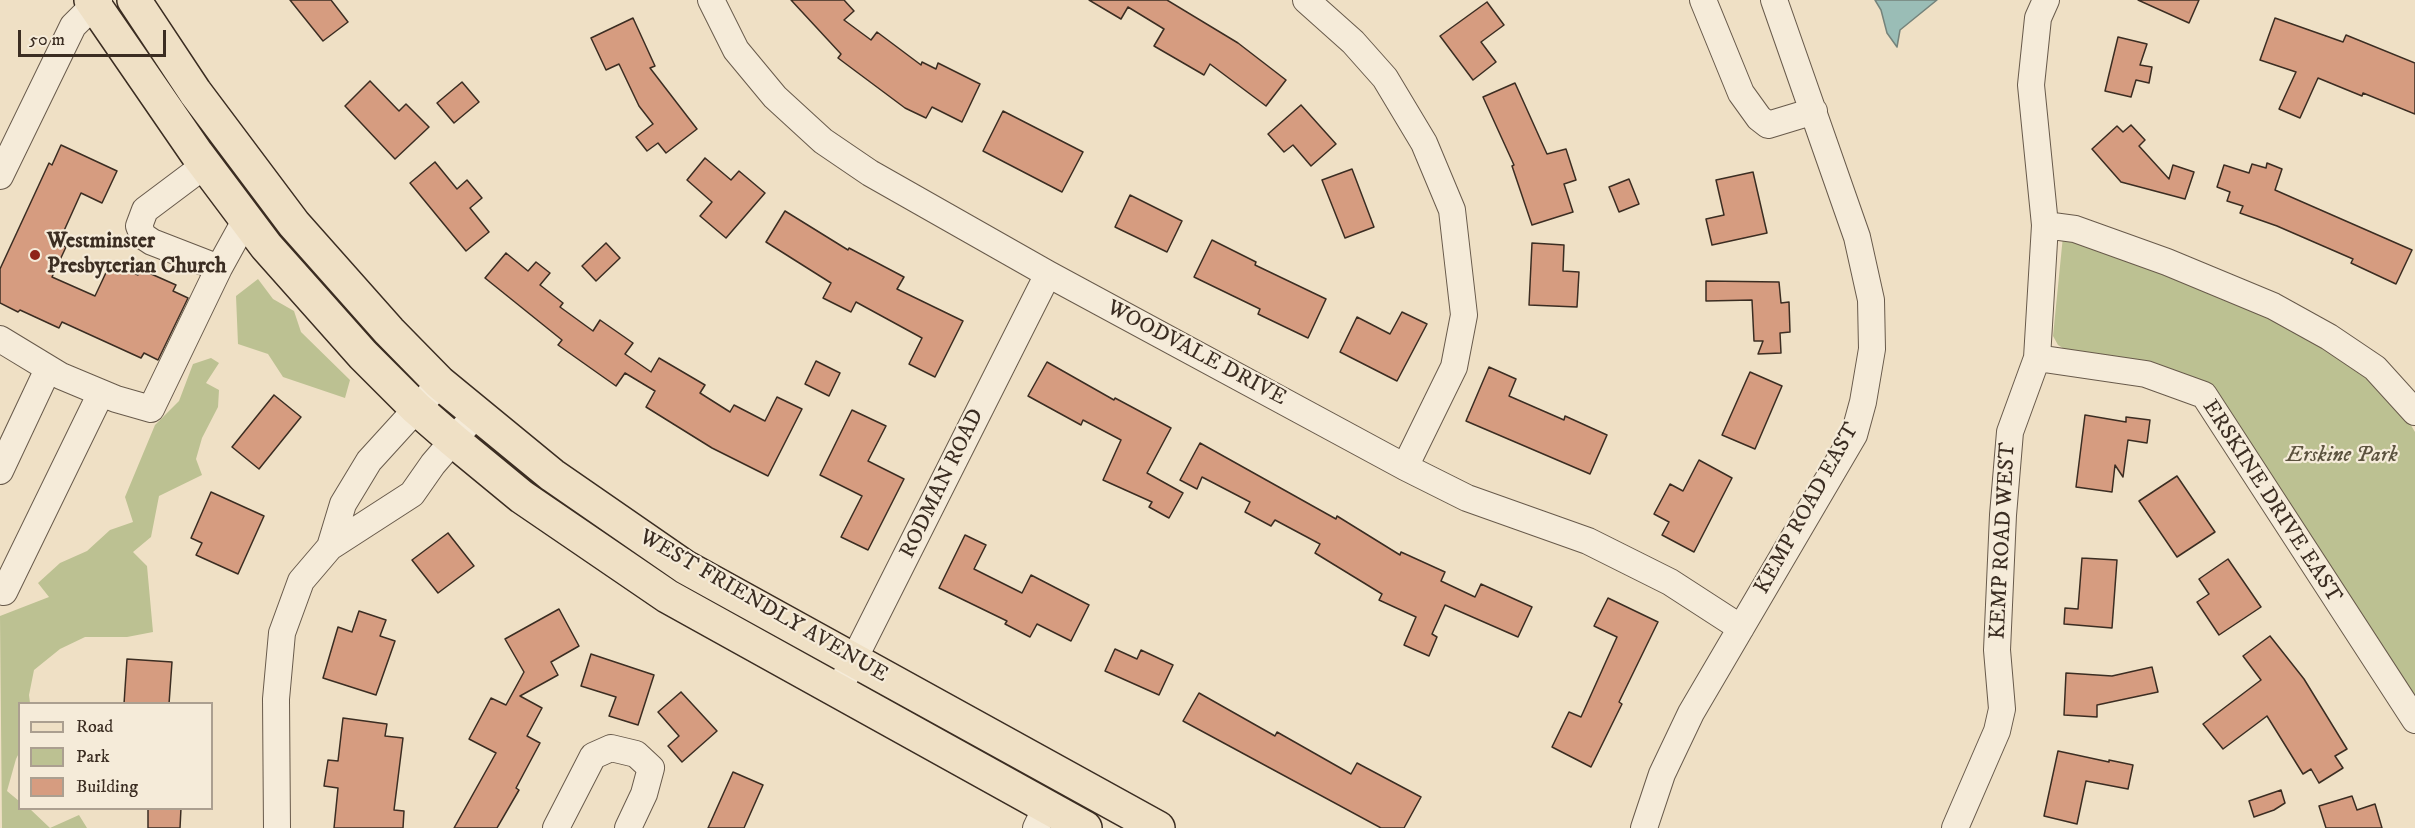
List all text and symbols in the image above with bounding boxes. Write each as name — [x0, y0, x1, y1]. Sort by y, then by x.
scale bar — [21, 18, 170, 56]
text: 50 m — [29, 29, 65, 51]
place label: Westminster Presbyterian Church — [47, 229, 227, 280]
marker: Westminster Presbyterian Church — [28, 248, 42, 262]
street label: WOODVALE DRIVE — [1102, 296, 1290, 412]
street label: ERSKINE DRIVE EAST — [2196, 396, 2346, 608]
street label: RODMAN ROAD — [895, 405, 991, 563]
street label: KEMP ROAD EAST — [1750, 419, 1866, 599]
street label: KEMP ROAD WEST — [1986, 442, 2022, 640]
park label: Erskine Park — [2286, 443, 2398, 469]
street label: WEST FRIENDLY AVENUE — [634, 525, 892, 689]
legend — [18, 702, 213, 810]
text: Road — [76, 716, 113, 738]
text: Park — [76, 746, 110, 768]
text: Building — [76, 776, 138, 798]

